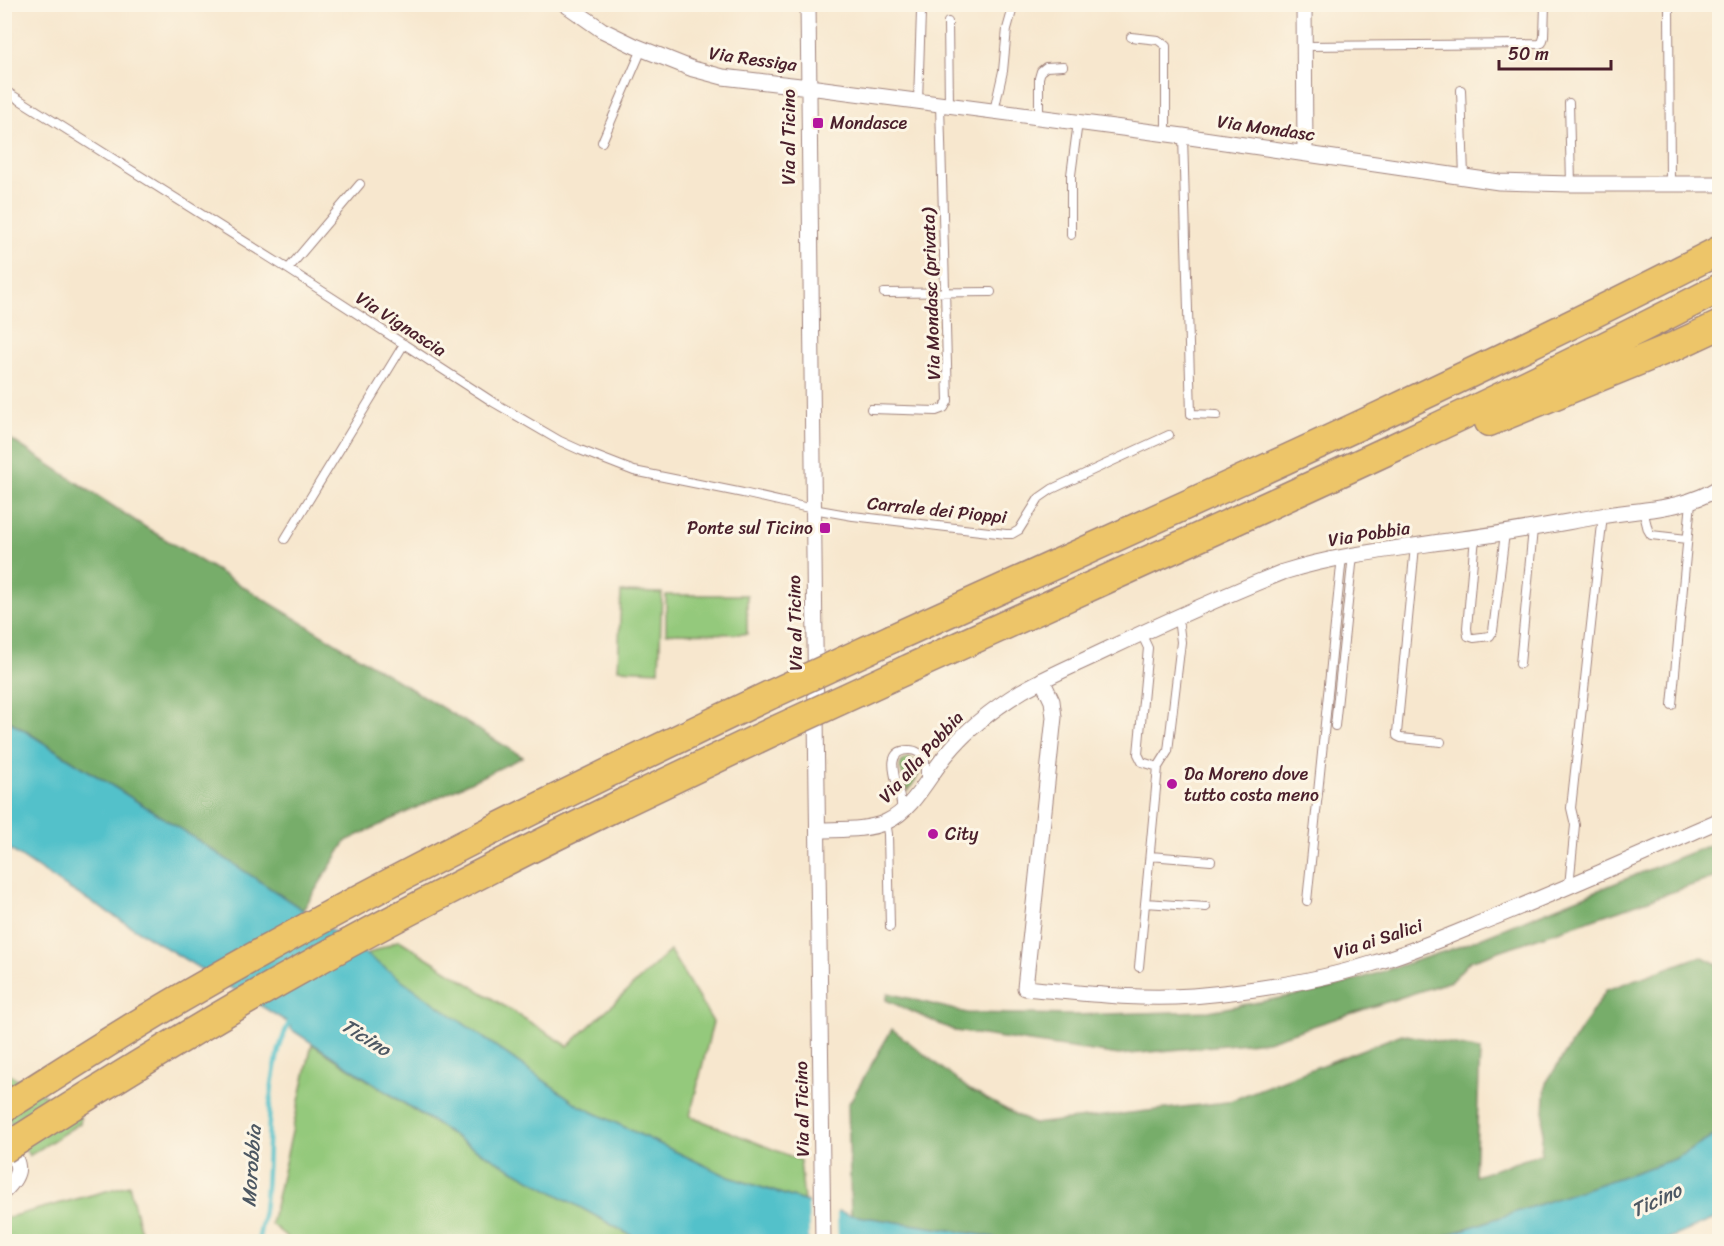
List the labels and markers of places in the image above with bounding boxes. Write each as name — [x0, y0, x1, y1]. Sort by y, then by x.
place label: Mondasce — [830, 107, 907, 139]
marker: Mondasce — [811, 116, 825, 130]
place label: Ponte sul Ticino — [687, 512, 813, 544]
marker: Ponte sul Ticino — [818, 521, 832, 535]
place label: Da Moreno dove tutto costa meno — [1184, 758, 1319, 811]
marker: Da Moreno dove tutto costa meno — [1165, 777, 1179, 791]
place label: City — [945, 818, 979, 850]
marker: City — [926, 827, 940, 841]

